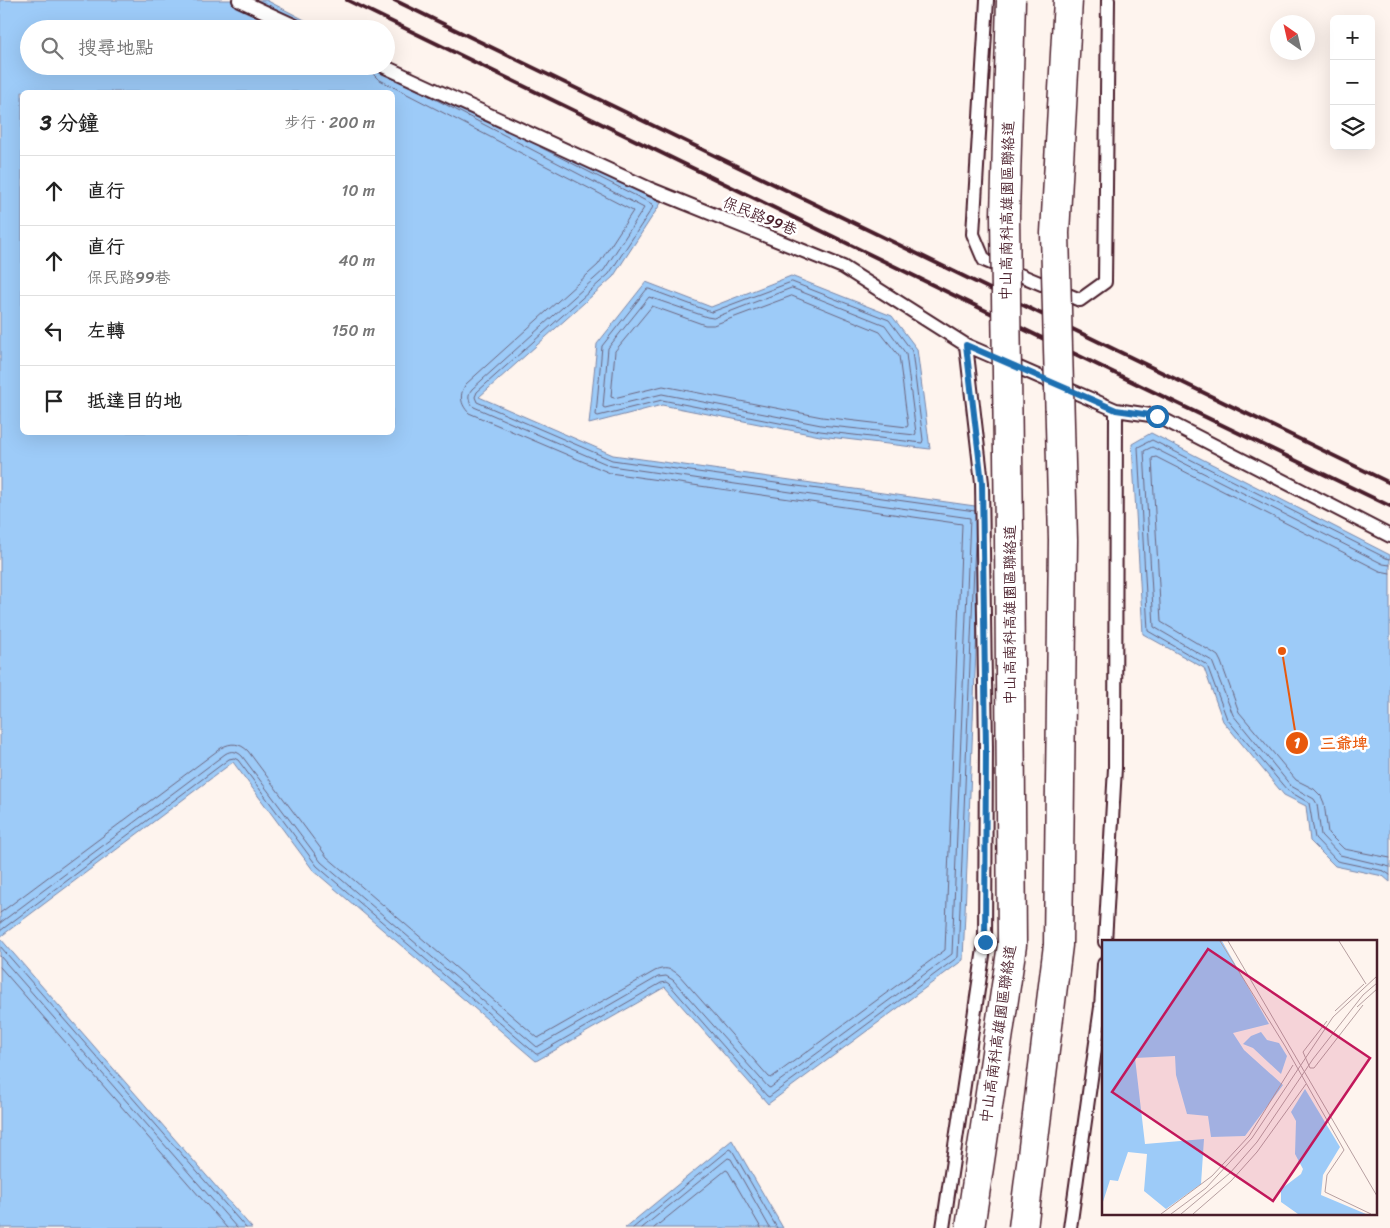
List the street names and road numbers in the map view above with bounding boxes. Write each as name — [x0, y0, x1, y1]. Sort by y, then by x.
street label: 中山高南科高雄園區聯絡道 — [992, 121, 1022, 301]
street label: 保民路99巷 — [719, 189, 801, 243]
street label: 中山高南科高雄園區聯絡道 — [997, 525, 1023, 705]
street label: 中山高南科高雄園區聯絡道 — [973, 943, 1023, 1125]

